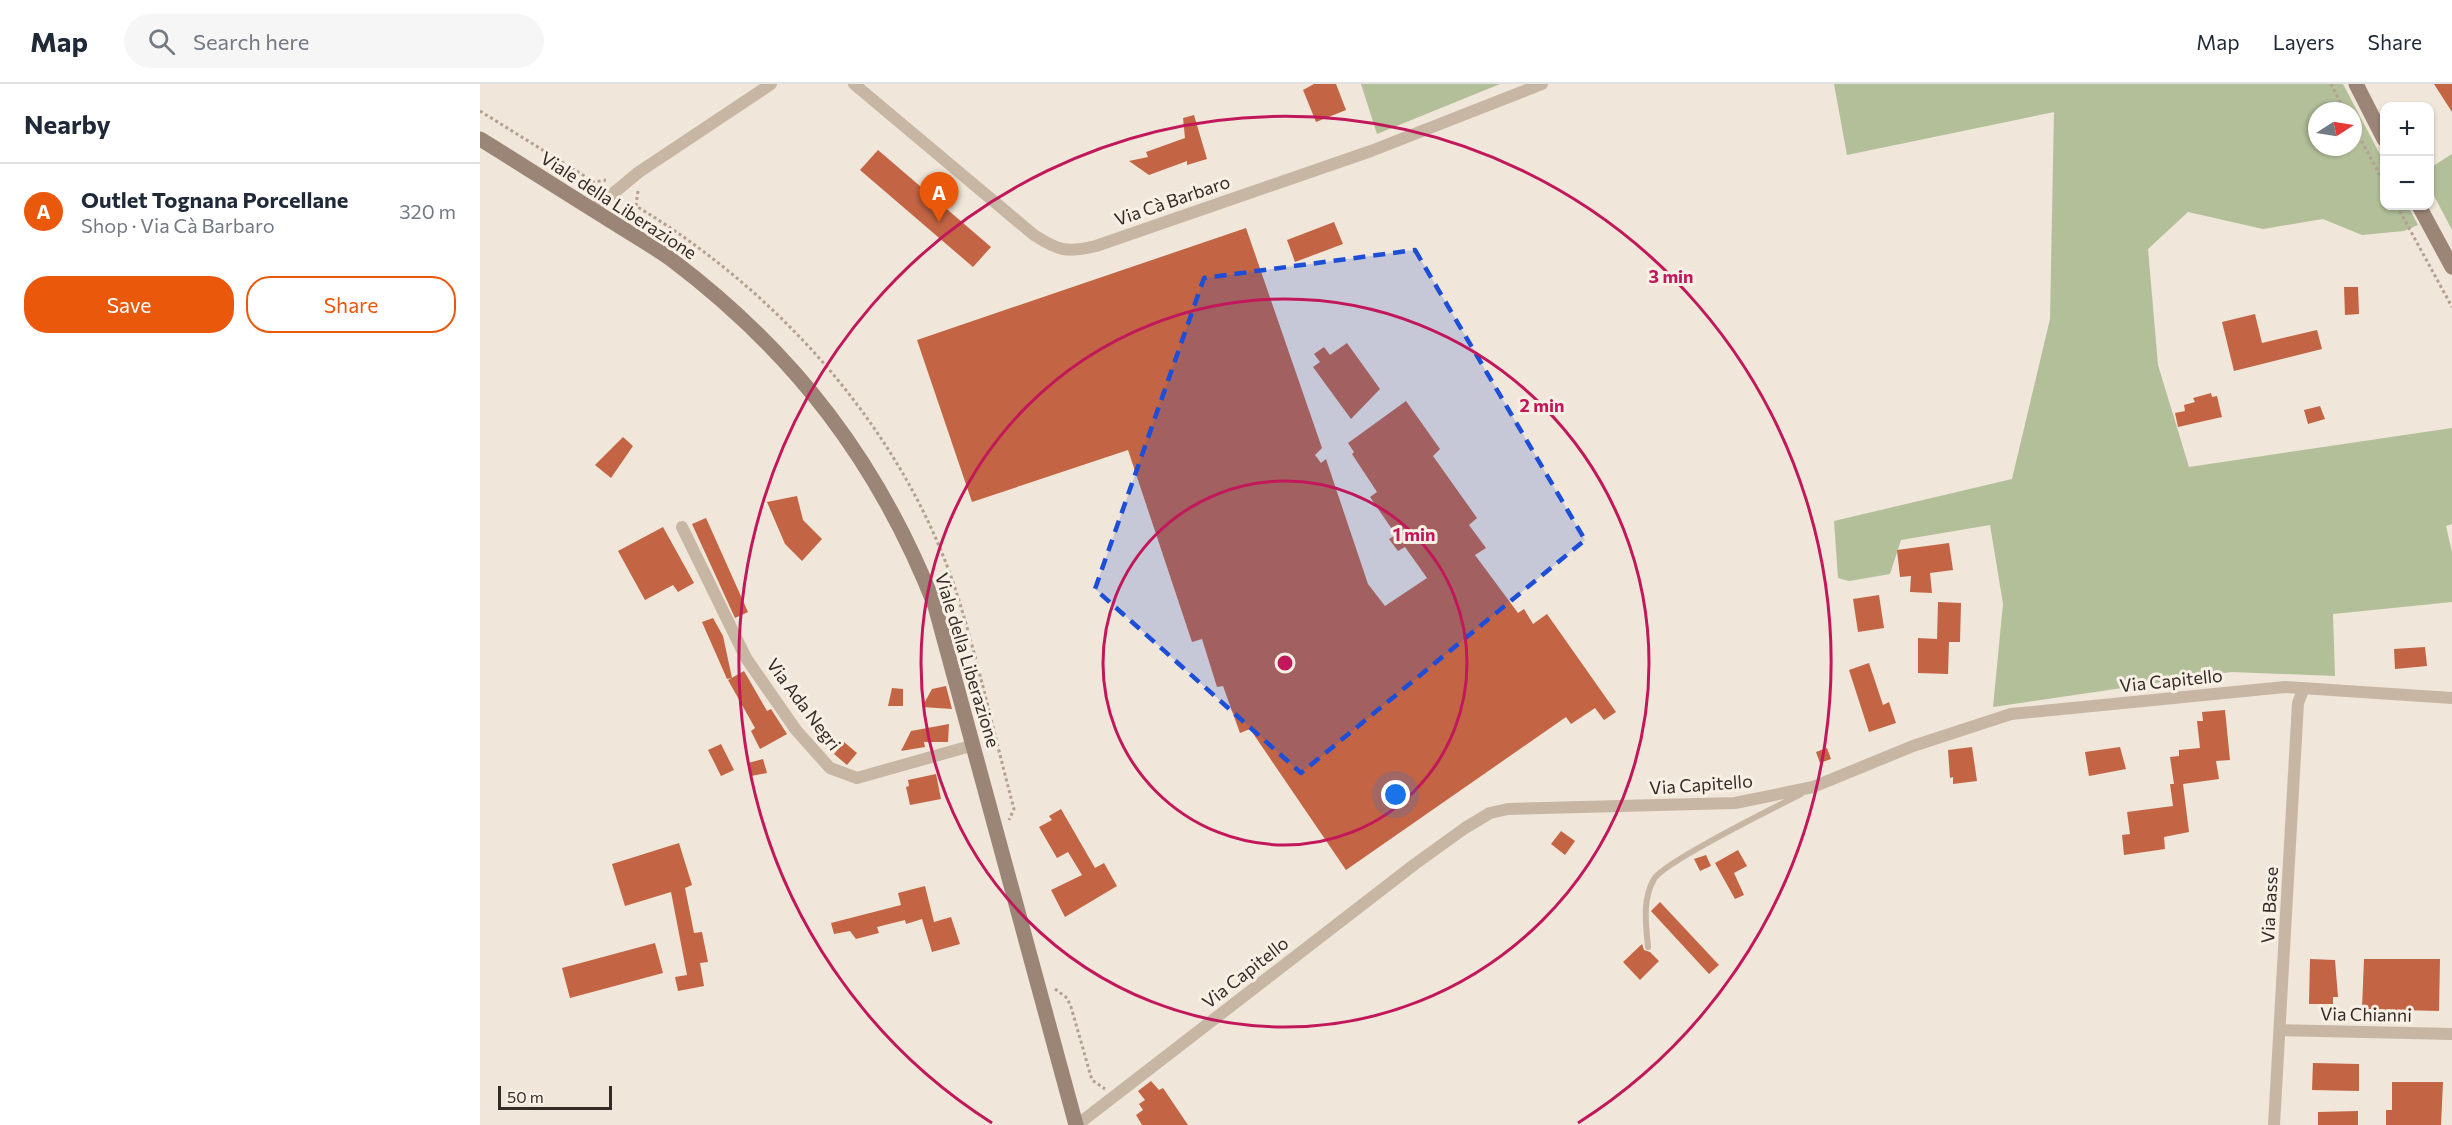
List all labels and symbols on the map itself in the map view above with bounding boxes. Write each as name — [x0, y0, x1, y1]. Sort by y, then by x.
north arrow — [2308, 102, 2362, 156]
street label: Viale della Liberazione — [537, 146, 701, 264]
street label: Via Cà Barbaro — [1111, 170, 1233, 230]
pin: A — [920, 172, 958, 222]
text: 3 min — [1648, 265, 1694, 287]
text: 2 min — [1520, 394, 1564, 416]
text: 1 min — [1393, 523, 1435, 545]
street label: Viale della Liberazione — [931, 570, 1005, 750]
centre of rings — [1275, 653, 1295, 673]
street label: Via Ada Negri — [762, 654, 846, 754]
street label: Via Capitello — [2118, 664, 2224, 696]
street label: Via Capitello — [1649, 769, 1753, 799]
your location — [1381, 780, 1410, 809]
street label: Via Basse — [2256, 866, 2282, 944]
street label: Via Capitello — [1197, 931, 1293, 1013]
street label: Via Chianni — [2320, 1002, 2412, 1026]
scale bar — [498, 1083, 612, 1110]

